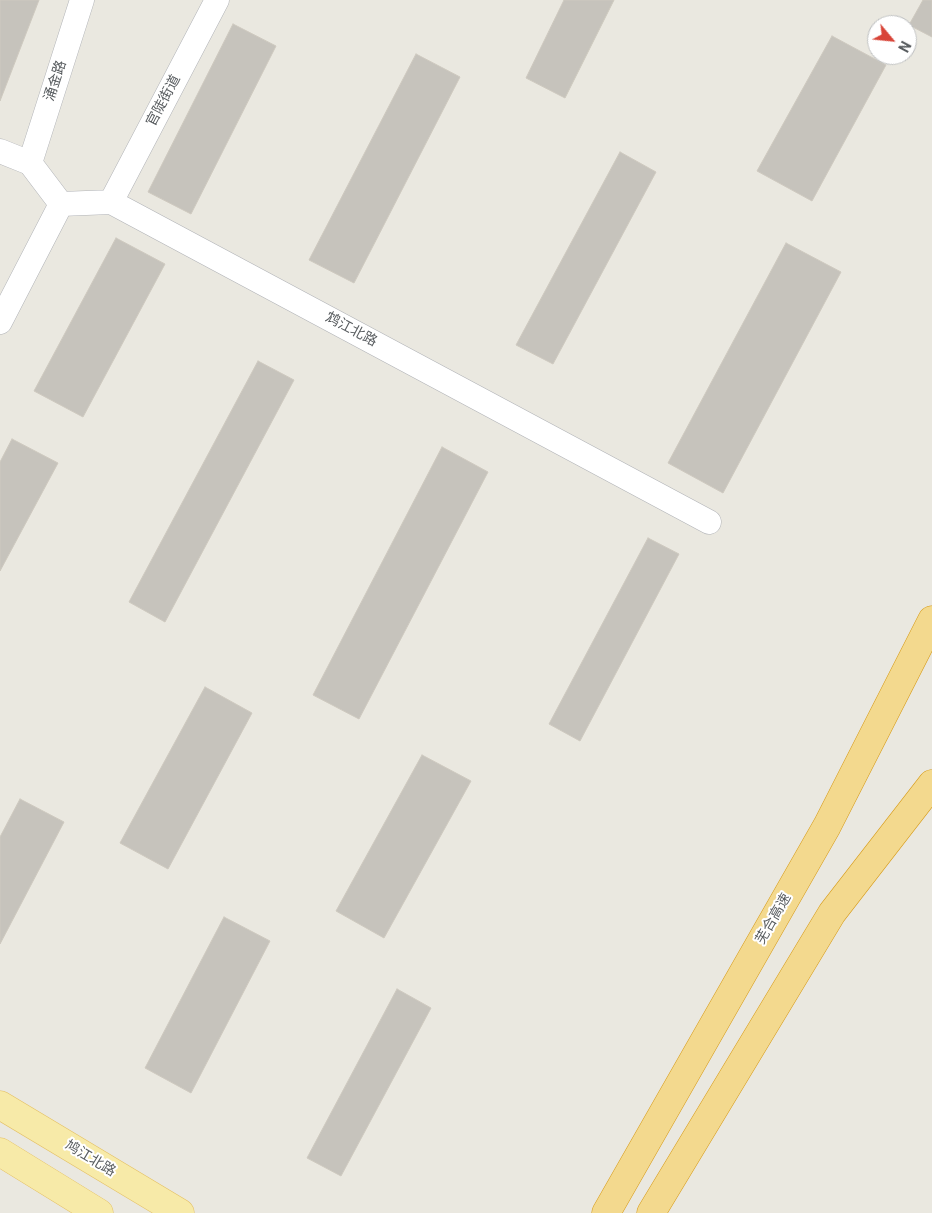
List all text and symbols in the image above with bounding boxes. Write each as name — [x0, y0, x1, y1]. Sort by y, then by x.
north arrow — [867, 15, 917, 65]
text: N — [895, 38, 914, 55]
street label: 涌金路 — [42, 58, 70, 104]
street label: 官陡街道 — [143, 72, 185, 130]
street label: 鸩江北路 — [322, 309, 380, 351]
street label: 芜合高速 — [753, 891, 795, 947]
street label: 鸠江北路 — [62, 1137, 118, 1181]

